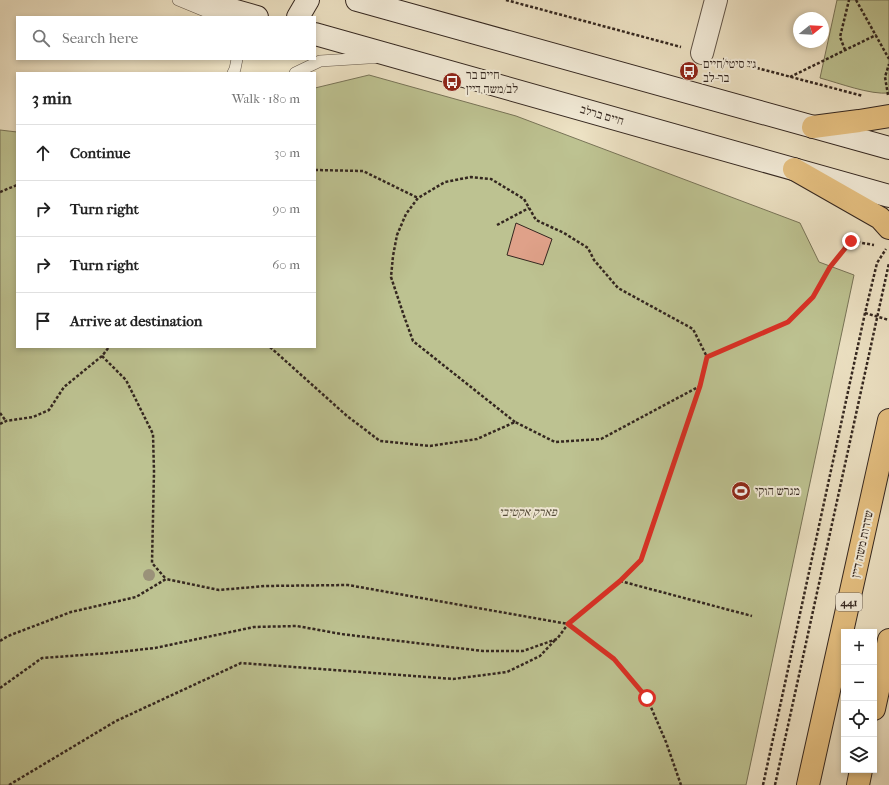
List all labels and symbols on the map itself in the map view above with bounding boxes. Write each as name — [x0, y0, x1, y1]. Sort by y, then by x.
north arrow — [793, 12, 829, 48]
place label: ג׳י סיטי/חיים בר-לב — [703, 57, 756, 85]
bus stop icon: ג׳י סיטי/חיים בר-לב — [678, 60, 700, 82]
place label: חיים בר לב/משה דיין — [466, 68, 518, 96]
bus stop icon: חיים בר לב/משה דיין — [441, 71, 463, 93]
street label: חיים ברלב — [578, 102, 626, 128]
route end — [842, 232, 860, 250]
sports icon: מגרש הוקי — [730, 480, 752, 502]
place label: מגרש הוקי — [755, 484, 800, 498]
park label: פארק אקטיבי — [499, 505, 558, 519]
street label: שדרות משה דיין — [848, 509, 876, 579]
road number: 441 — [836, 593, 862, 611]
route start — [638, 689, 656, 707]

